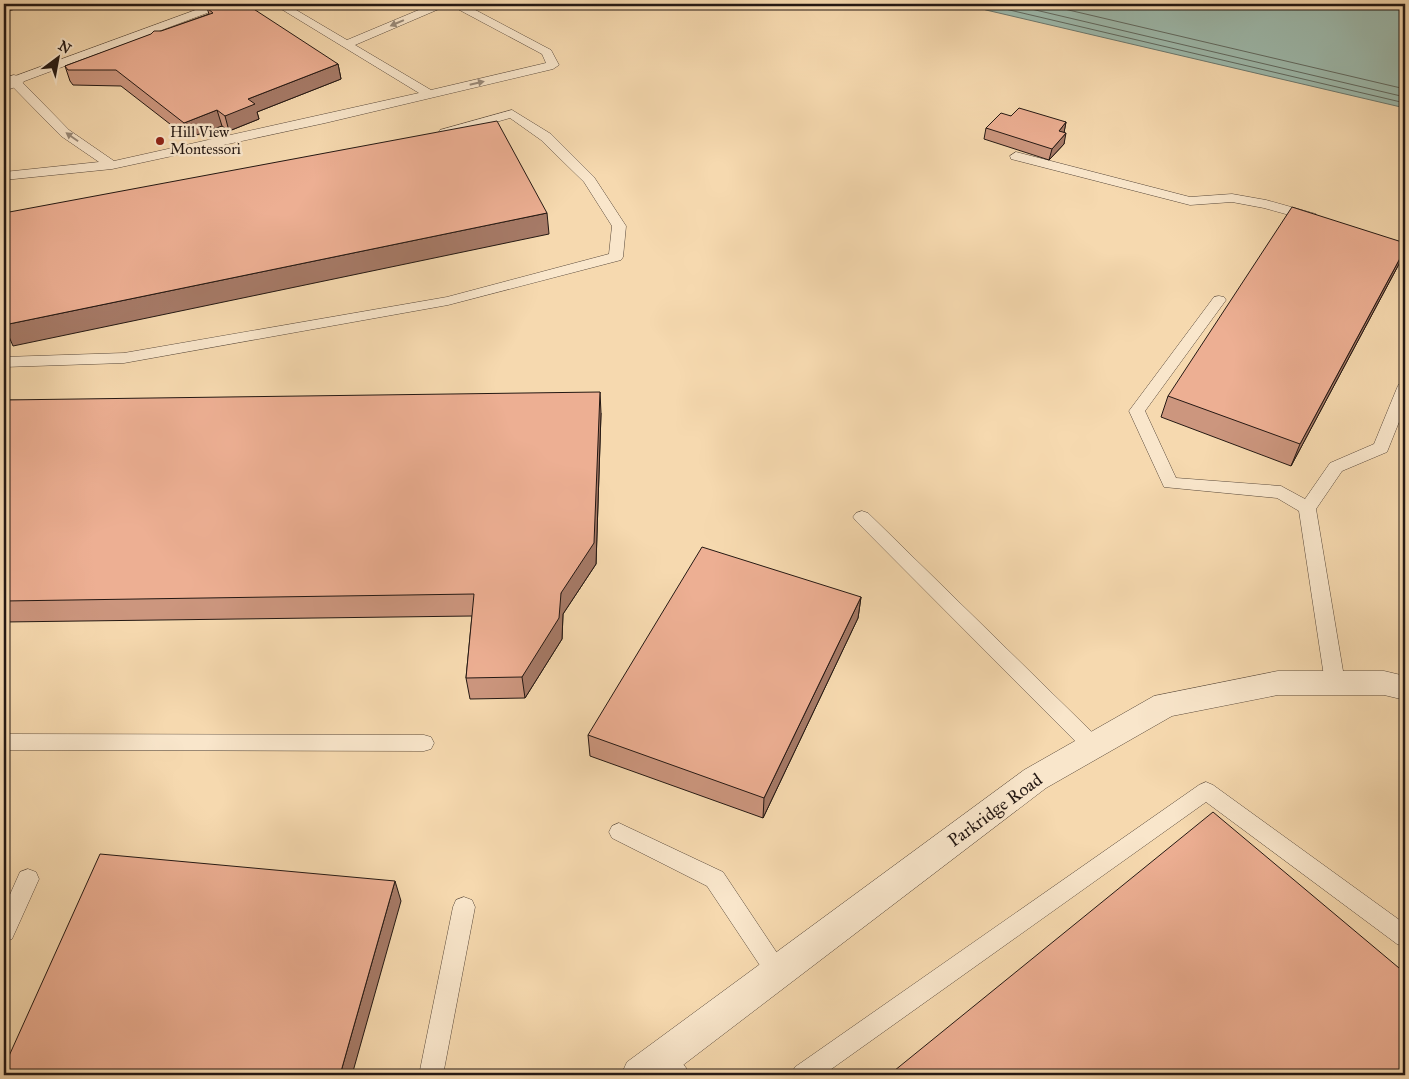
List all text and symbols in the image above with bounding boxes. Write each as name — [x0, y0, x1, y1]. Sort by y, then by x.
one-way arrow — [390, 19, 404, 27]
north arrow — [32, 32, 82, 82]
text: N — [55, 37, 74, 58]
one-way arrow — [469, 79, 484, 87]
place label: Hill View Montessori — [170, 123, 241, 158]
one-way arrow — [65, 132, 79, 142]
marker: Hill View Montessori — [154, 135, 166, 147]
street label: Parkridge Road — [943, 768, 1047, 852]

